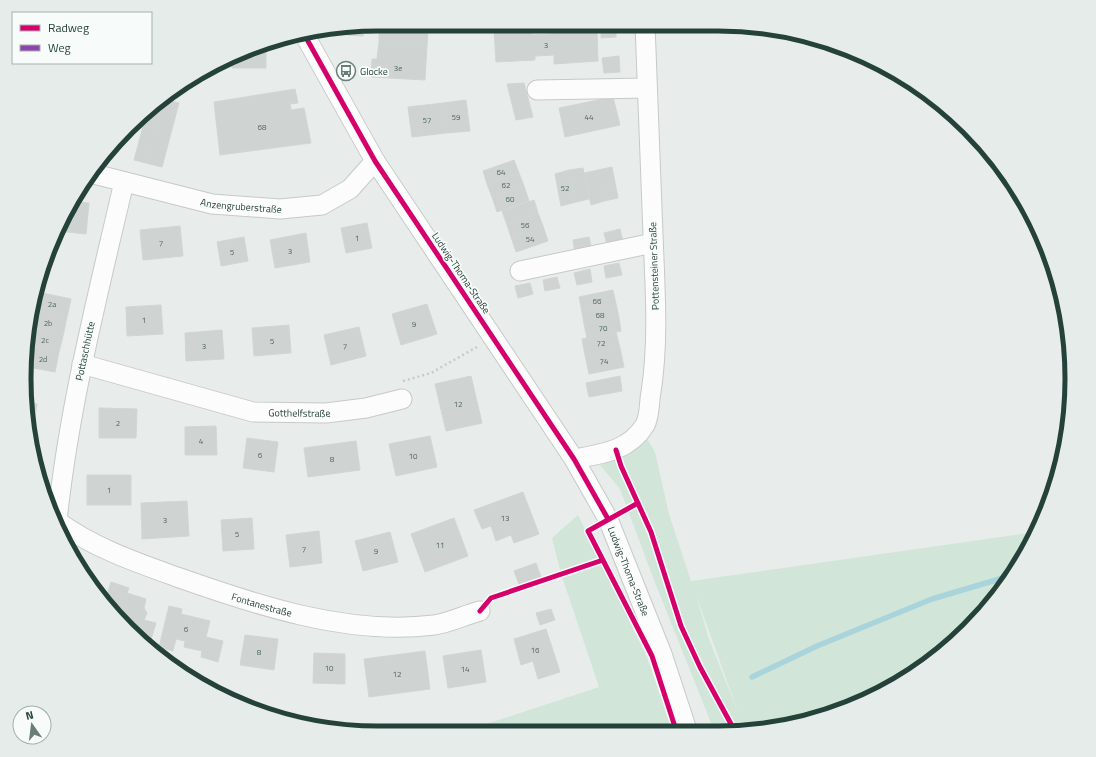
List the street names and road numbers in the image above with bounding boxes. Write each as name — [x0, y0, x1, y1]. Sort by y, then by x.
street label: Anzengruberstraße — [199, 194, 282, 217]
street label: Pottensteiner Straße — [645, 222, 663, 310]
street label: Ludwig-Thoma-Straße — [428, 229, 494, 317]
street label: Pottaschhütte — [71, 320, 99, 382]
street label: Gotthelfstraße — [268, 405, 331, 421]
street label: Ludwig-Thoma-Straße — [604, 524, 654, 618]
street label: Fontanestraße — [230, 589, 294, 620]

